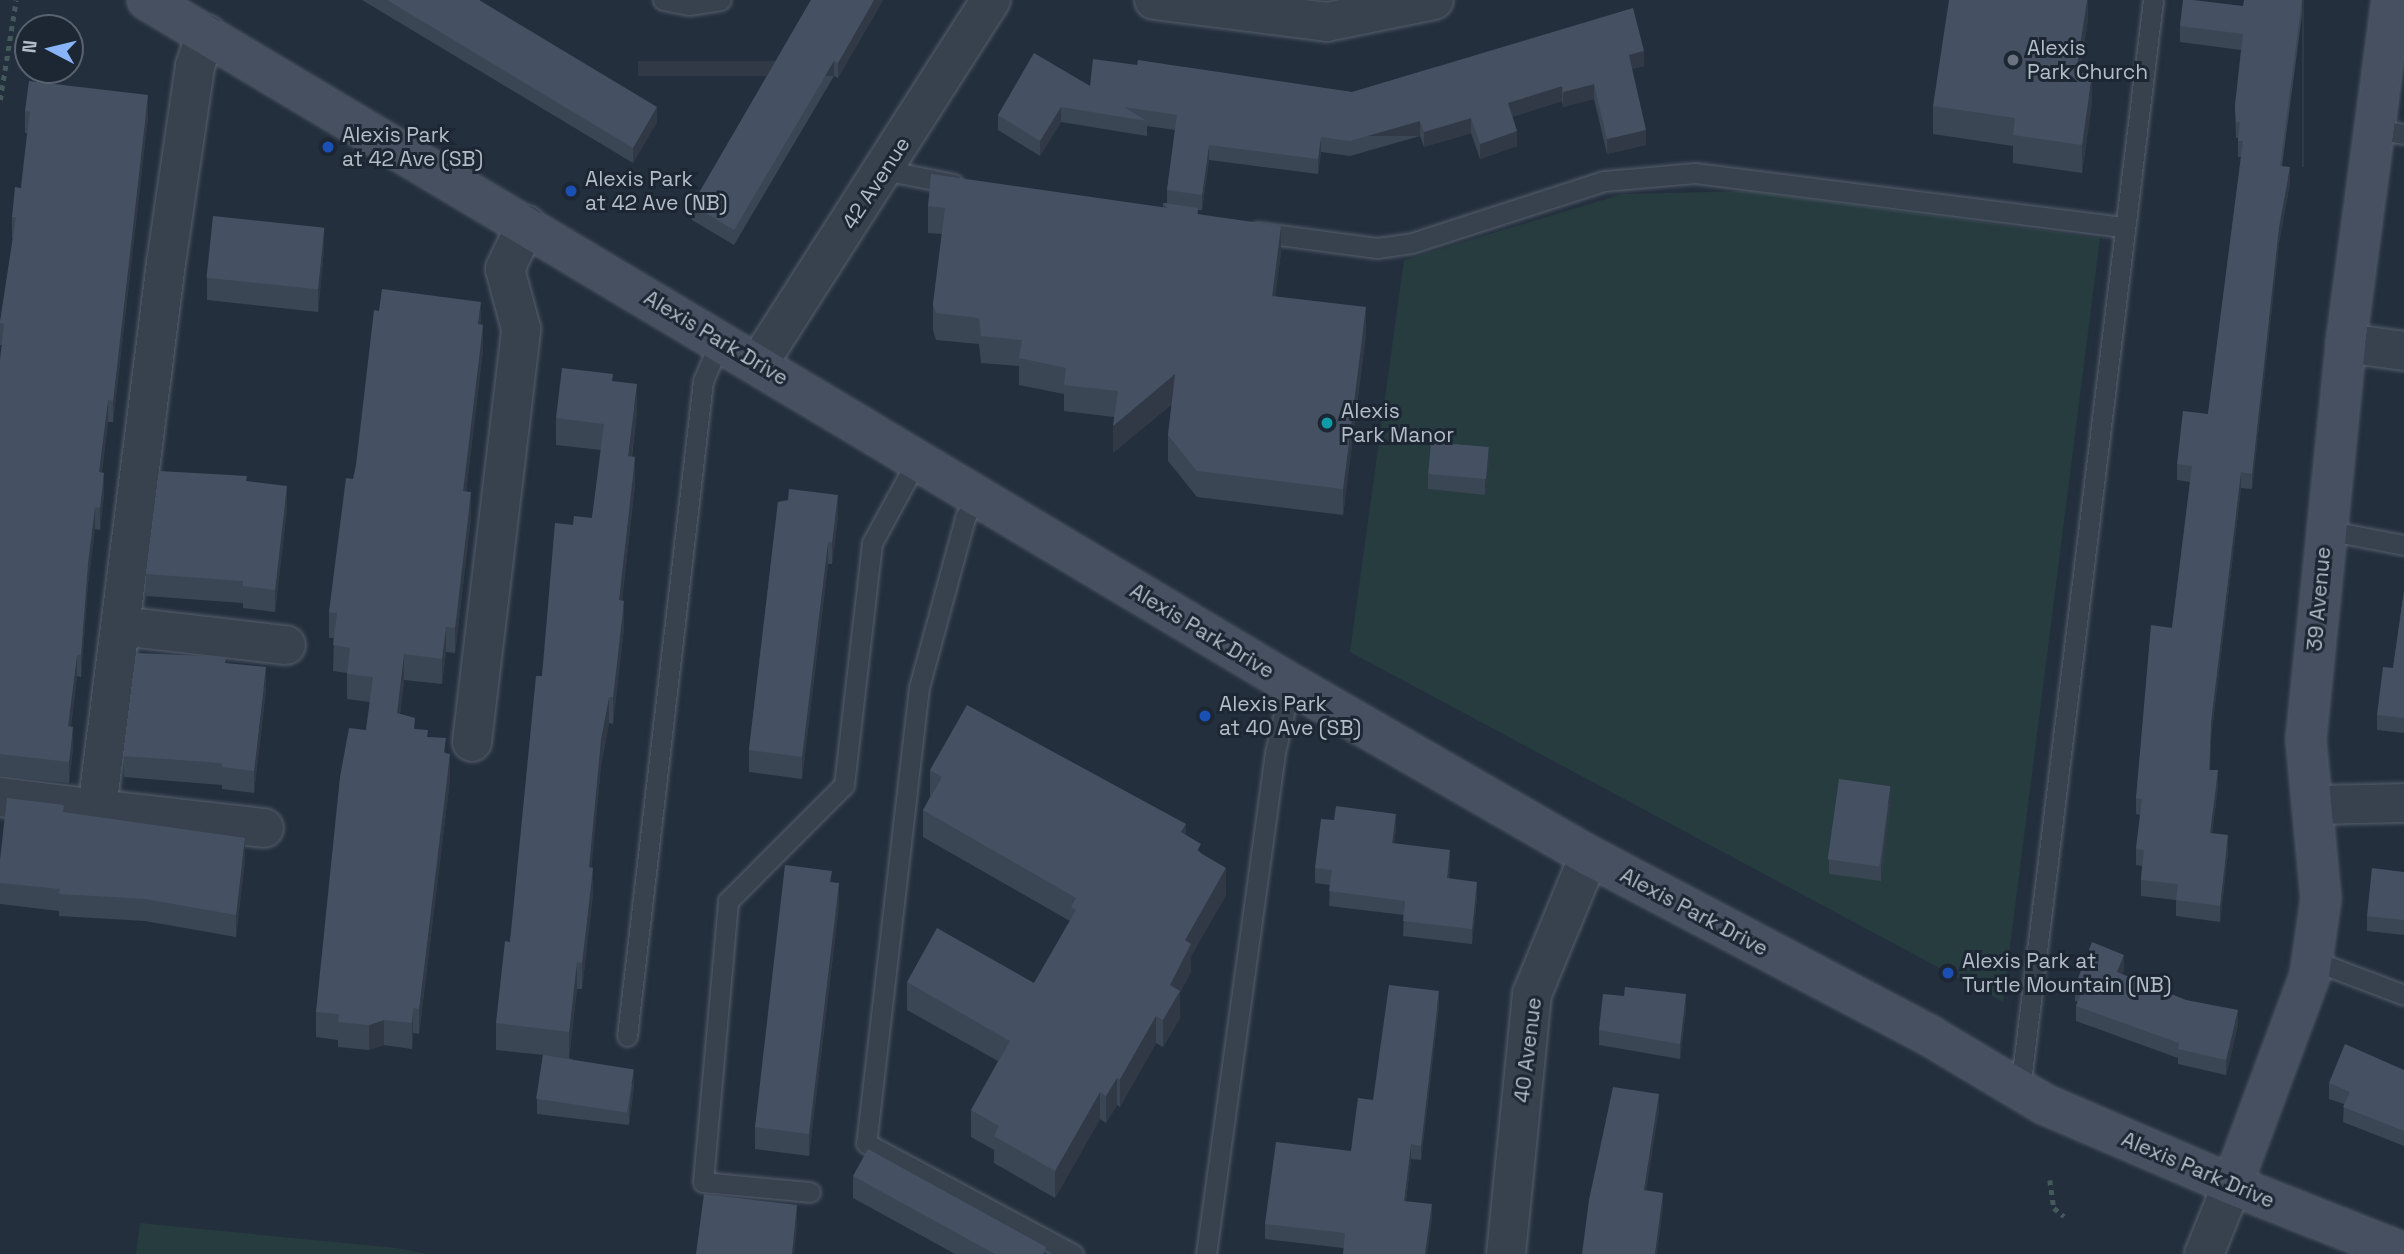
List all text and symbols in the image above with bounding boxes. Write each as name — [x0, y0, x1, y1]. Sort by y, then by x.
north arrow — [14, 14, 84, 84]
place label: Alexis Park Church — [2027, 35, 2148, 85]
text: N — [16, 39, 43, 54]
marker: Alexis Park Church — [2005, 52, 2021, 68]
place label: Alexis Park at 42 Ave (SB) — [342, 122, 484, 172]
street label: 42 Avenue — [837, 132, 915, 234]
marker: Alexis Park at 42 Ave (SB) — [320, 139, 336, 155]
place label: Alexis Park at 42 Ave (NB) — [585, 166, 728, 216]
marker: Alexis Park at 42 Ave (NB) — [563, 183, 579, 199]
street label: Alexis Park Drive — [639, 285, 793, 391]
place label: Alexis Park Manor — [1341, 398, 1454, 448]
marker: Alexis Park Manor — [1319, 415, 1335, 431]
street label: 39 Avenue — [2302, 546, 2336, 652]
street label: Alexis Park Drive — [1125, 578, 1279, 684]
place label: Alexis Park at 40 Ave (SB) — [1219, 691, 1361, 741]
marker: Alexis Park at 40 Ave (SB) — [1197, 708, 1213, 724]
street label: Alexis Park Drive — [1616, 862, 1772, 962]
place label: Alexis Park at Turtle Mountain (NB) — [1962, 948, 2171, 998]
marker: Alexis Park at Turtle Mountain (NB) — [1940, 965, 1956, 981]
street label: 40 Avenue — [1509, 996, 1547, 1104]
street label: Alexis Park Drive — [2118, 1126, 2278, 1214]

